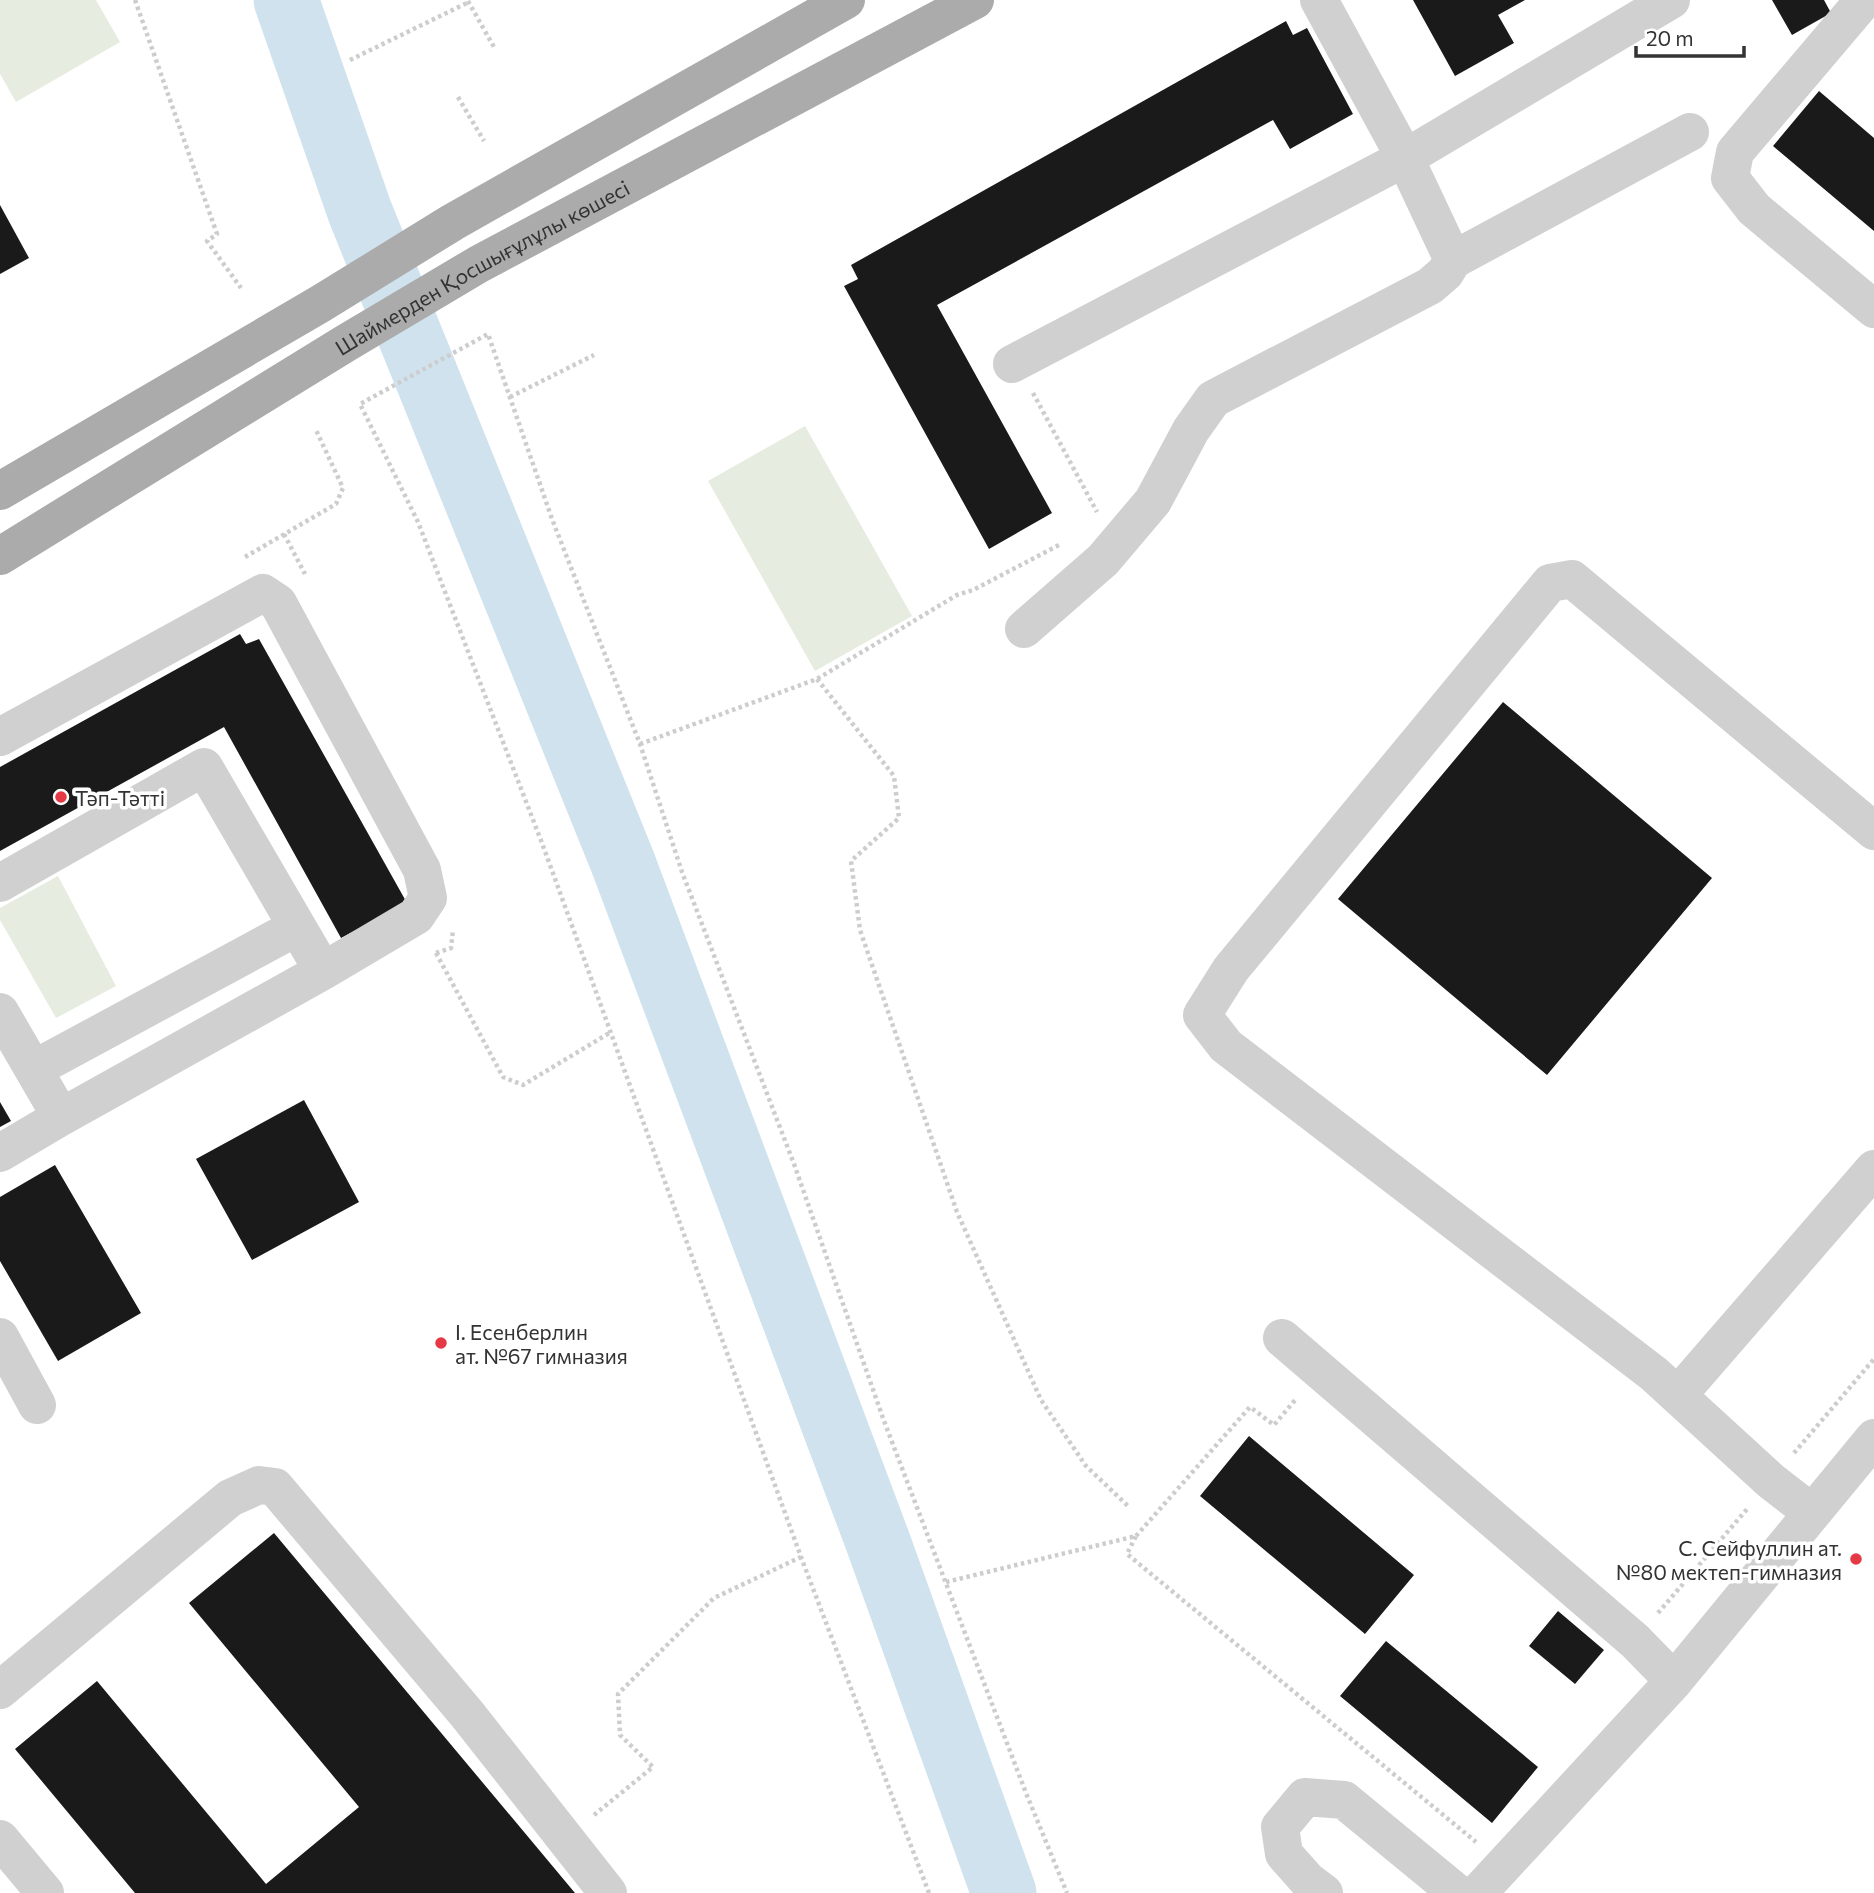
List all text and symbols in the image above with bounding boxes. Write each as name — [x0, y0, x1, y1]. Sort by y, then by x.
scale bar — [1636, 14, 1744, 58]
text: 20 m — [1646, 25, 1694, 50]
street label: Шаймерден Қосшығұлұлы көшесі — [330, 174, 633, 360]
place label: Тәп-Тәтті — [75, 785, 165, 810]
marker: Тәп-Тәтті — [53, 789, 69, 805]
place label: І. Есенберлин ат. №67 гимназия — [455, 1319, 628, 1368]
marker: І. Есенберлин ат. №67 гимназия — [433, 1335, 449, 1351]
place label: С. Сейфуллин ат. №80 мектеп-гимназия — [1616, 1535, 1842, 1584]
marker: С. Сейфуллин ат. №80 мектеп-гимназия — [1848, 1551, 1864, 1567]

